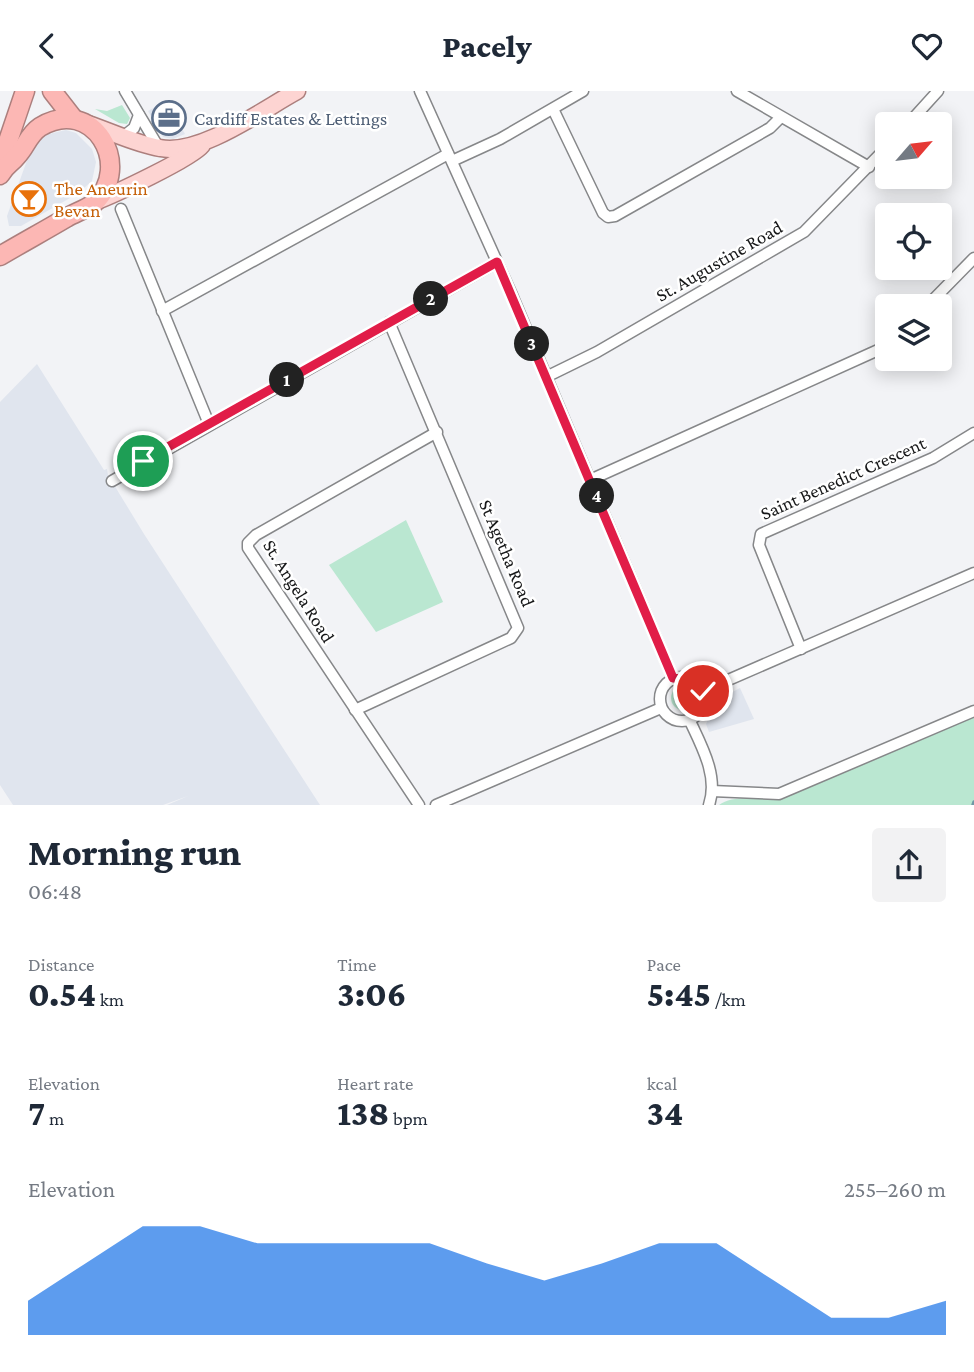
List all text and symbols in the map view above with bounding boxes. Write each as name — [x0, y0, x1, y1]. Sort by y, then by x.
icon: back — [28, 27, 66, 65]
icon: heart — [908, 27, 946, 65]
text: Pacely — [442, 28, 532, 64]
office icon: Cardiff Estates & Lettings — [150, 99, 188, 137]
place label: Cardiff Estates & Lettings — [194, 108, 387, 129]
north arrow — [875, 112, 952, 189]
map controls — [875, 112, 952, 371]
place label: The Aneurin Bevan — [54, 178, 148, 221]
bar icon: The Aneurin Bevan — [10, 180, 48, 218]
button: locate — [875, 203, 952, 280]
street label: St. Augustine Road — [652, 216, 786, 306]
pin: 2 — [414, 281, 448, 317]
text: 2 — [426, 288, 435, 309]
button: layers — [875, 294, 952, 371]
pin: 3 — [514, 327, 550, 361]
text: 3 — [527, 333, 536, 354]
pin: 1 — [270, 363, 304, 397]
text: 1 — [283, 369, 290, 390]
pin — [113, 431, 173, 491]
street label: Saint Benedict Crescent — [757, 432, 930, 524]
icon: arrive — [124, 442, 162, 480]
pin: 4 — [580, 479, 614, 513]
text: 4 — [591, 485, 602, 506]
street label: St Agetha Road — [475, 496, 539, 610]
street label: St. Angela Road — [259, 536, 339, 646]
pin — [673, 661, 733, 721]
icon: check — [684, 672, 722, 710]
button: share — [872, 828, 946, 902]
text: Morning run — [28, 831, 241, 873]
text: 06:48 — [28, 878, 82, 904]
text: Distance — [28, 954, 94, 975]
text: Time — [337, 954, 376, 975]
text: Pace — [647, 954, 681, 975]
text: 0.54 — [28, 975, 96, 1014]
text: 3:06 — [337, 975, 406, 1014]
text: 5:45 — [647, 975, 711, 1014]
text: km — [96, 989, 124, 1010]
text: /km — [711, 989, 746, 1010]
text: Elevation — [28, 1073, 100, 1094]
text: Heart rate — [337, 1073, 413, 1094]
text: kcal — [647, 1073, 677, 1094]
text: 7 — [28, 1094, 45, 1133]
text: 138 — [337, 1094, 389, 1133]
text: 34 — [647, 1094, 683, 1133]
text: m — [45, 1108, 64, 1129]
text: bpm — [389, 1108, 428, 1129]
text: Elevation — [28, 1176, 115, 1202]
text: 255–260 m — [844, 1176, 946, 1202]

